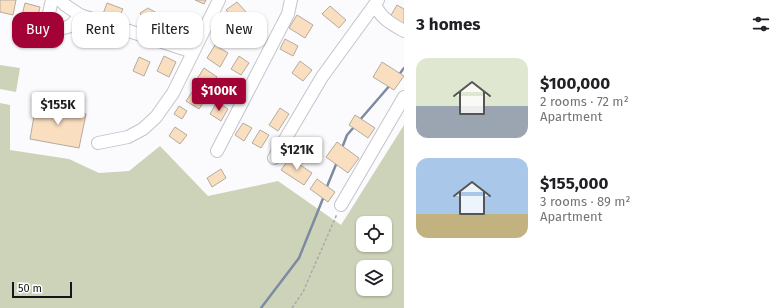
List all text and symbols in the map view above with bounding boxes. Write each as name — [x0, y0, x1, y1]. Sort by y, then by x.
chip: Buy — [12, 12, 64, 48]
chip: Rent — [72, 12, 129, 48]
chip: Filters — [137, 12, 203, 48]
chip: New — [211, 12, 267, 48]
icon: filters — [750, 13, 772, 35]
text: 3 homes — [416, 14, 481, 35]
text: $100,000 — [540, 73, 610, 94]
icon: home — [448, 74, 496, 122]
pin: $100K — [191, 78, 247, 112]
text: $100K — [201, 83, 237, 98]
pin: $155K — [30, 92, 86, 126]
text: 2 rooms · 72 m² — [540, 94, 629, 109]
text: $155K — [41, 97, 75, 112]
text: Apartment — [540, 109, 602, 124]
pin: $121K — [269, 137, 325, 171]
text: $121K — [280, 142, 314, 157]
text: $155,000 — [540, 173, 608, 194]
icon: home — [448, 174, 496, 222]
text: 3 rooms · 89 m² — [540, 194, 630, 209]
text: Apartment — [540, 209, 602, 224]
map controls — [356, 216, 392, 296]
button: locate — [356, 216, 392, 252]
button: layers — [356, 260, 392, 296]
scale bar — [12, 280, 72, 299]
text: 50 m — [18, 282, 42, 295]

